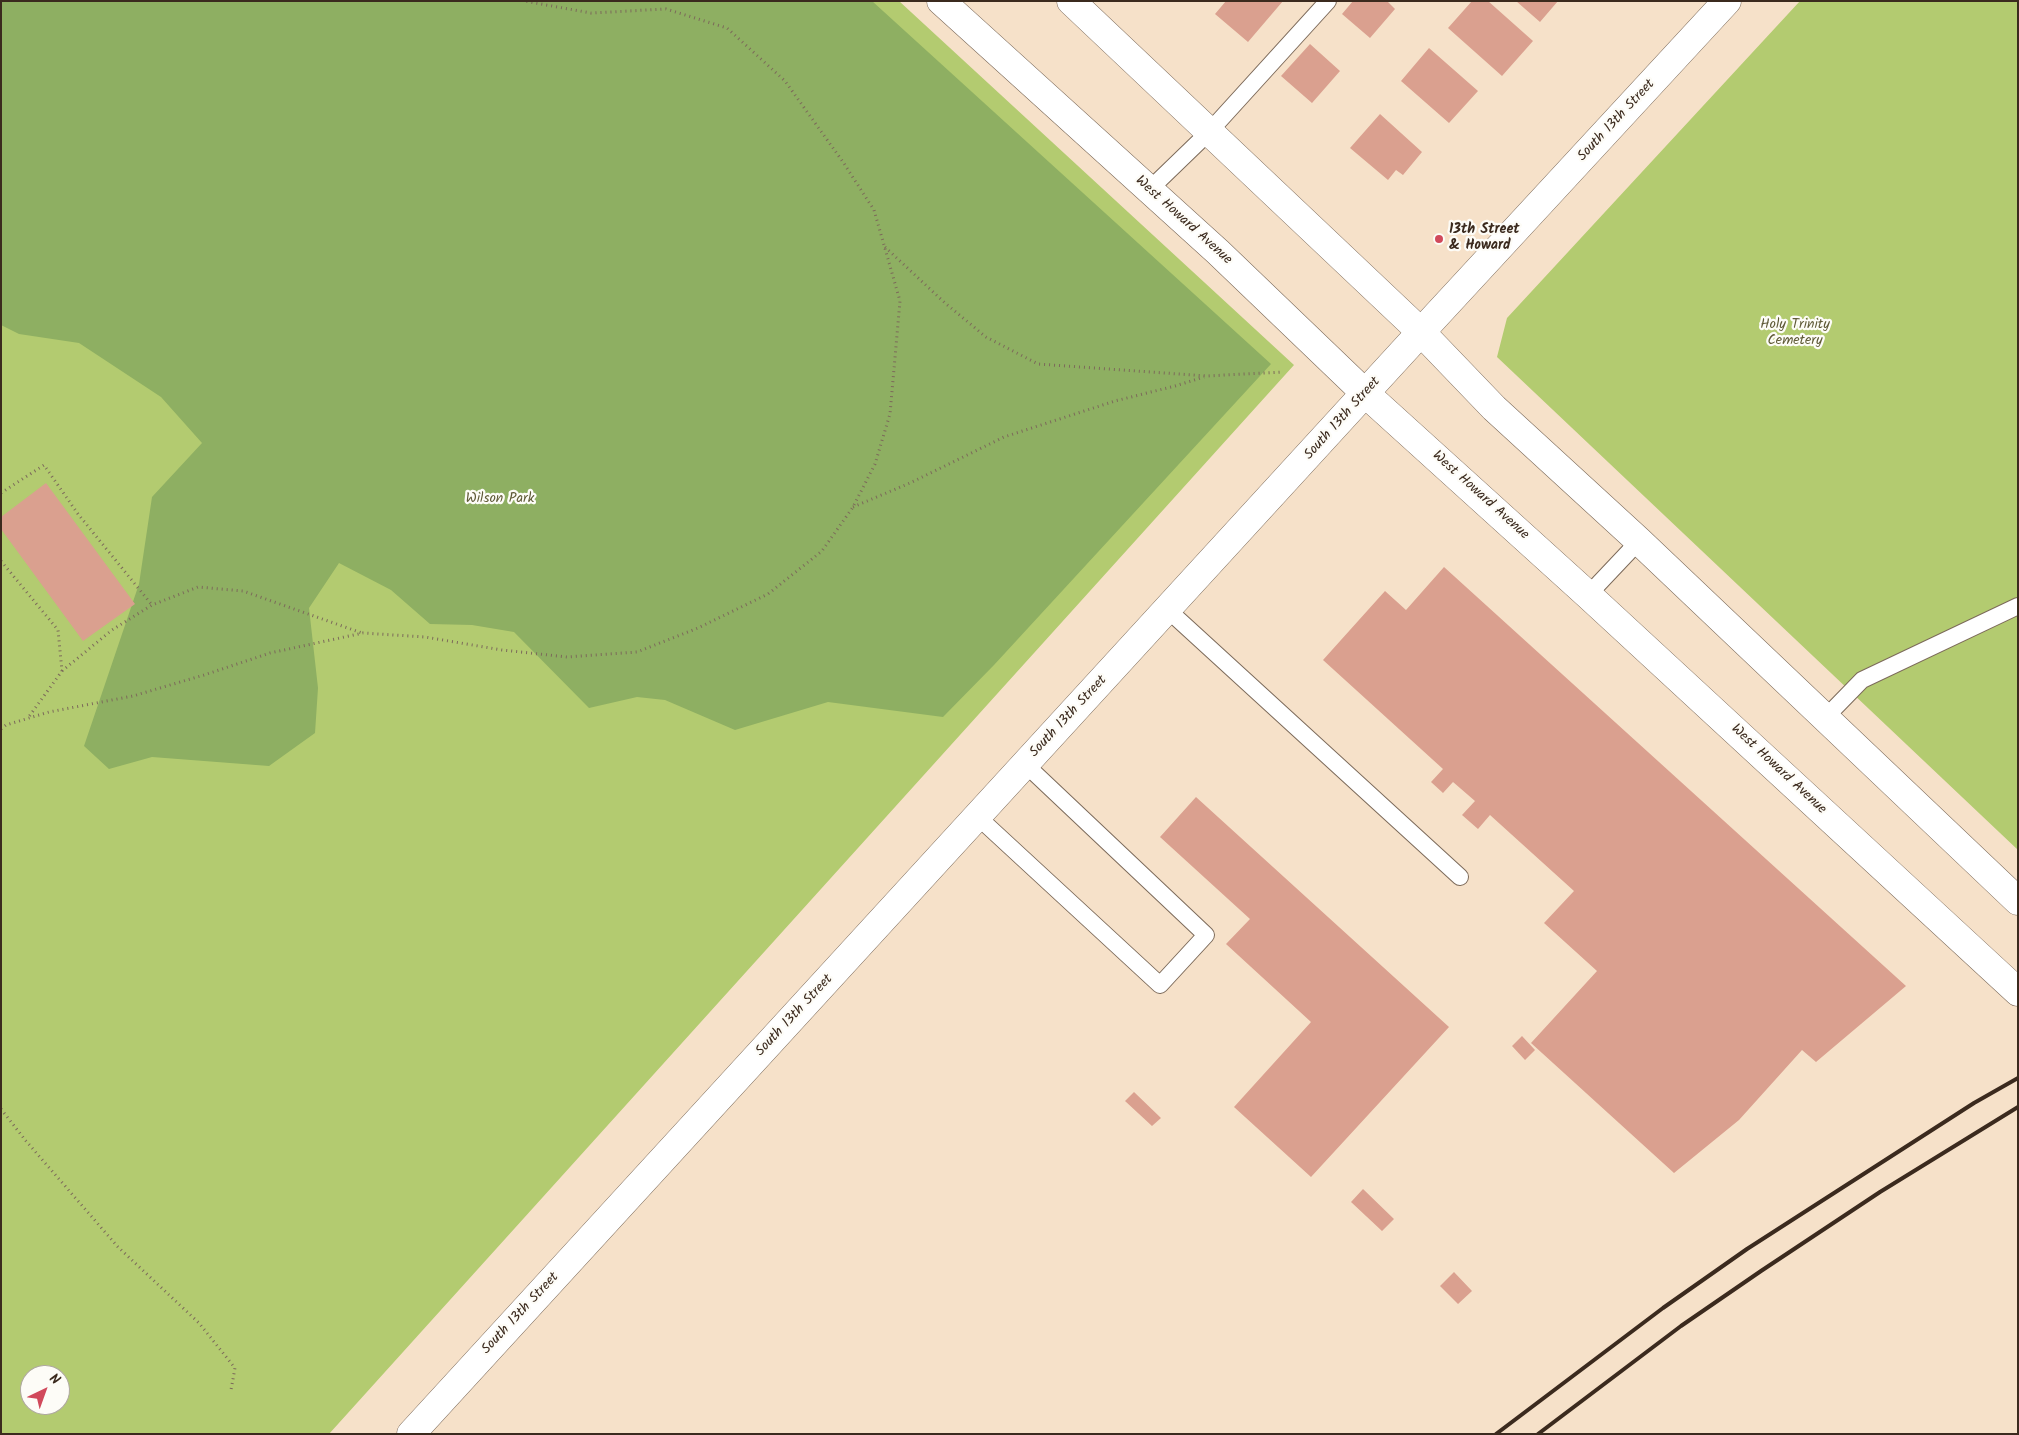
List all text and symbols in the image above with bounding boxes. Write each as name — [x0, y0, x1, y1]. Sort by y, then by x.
street label: South 13th Street — [1575, 77, 1659, 165]
street label: West Howard Avenue — [1131, 173, 1235, 269]
place label: 13th Street & Howard — [1449, 223, 1520, 256]
marker: 13th Street & Howard — [1433, 233, 1445, 245]
park label: Holy Trinity Cemetery — [1760, 318, 1830, 351]
street label: South 13th Street — [1301, 374, 1385, 464]
street label: West Howard Avenue — [1428, 448, 1532, 544]
park label: Wilson Park — [466, 492, 534, 508]
street label: South 13th Street — [1027, 673, 1111, 761]
street label: West Howard Avenue — [1727, 721, 1829, 819]
street label: South 13th Street — [753, 972, 837, 1060]
street label: South 13th Street — [479, 1270, 563, 1358]
north arrow — [20, 1365, 70, 1415]
text: N — [44, 1368, 65, 1391]

